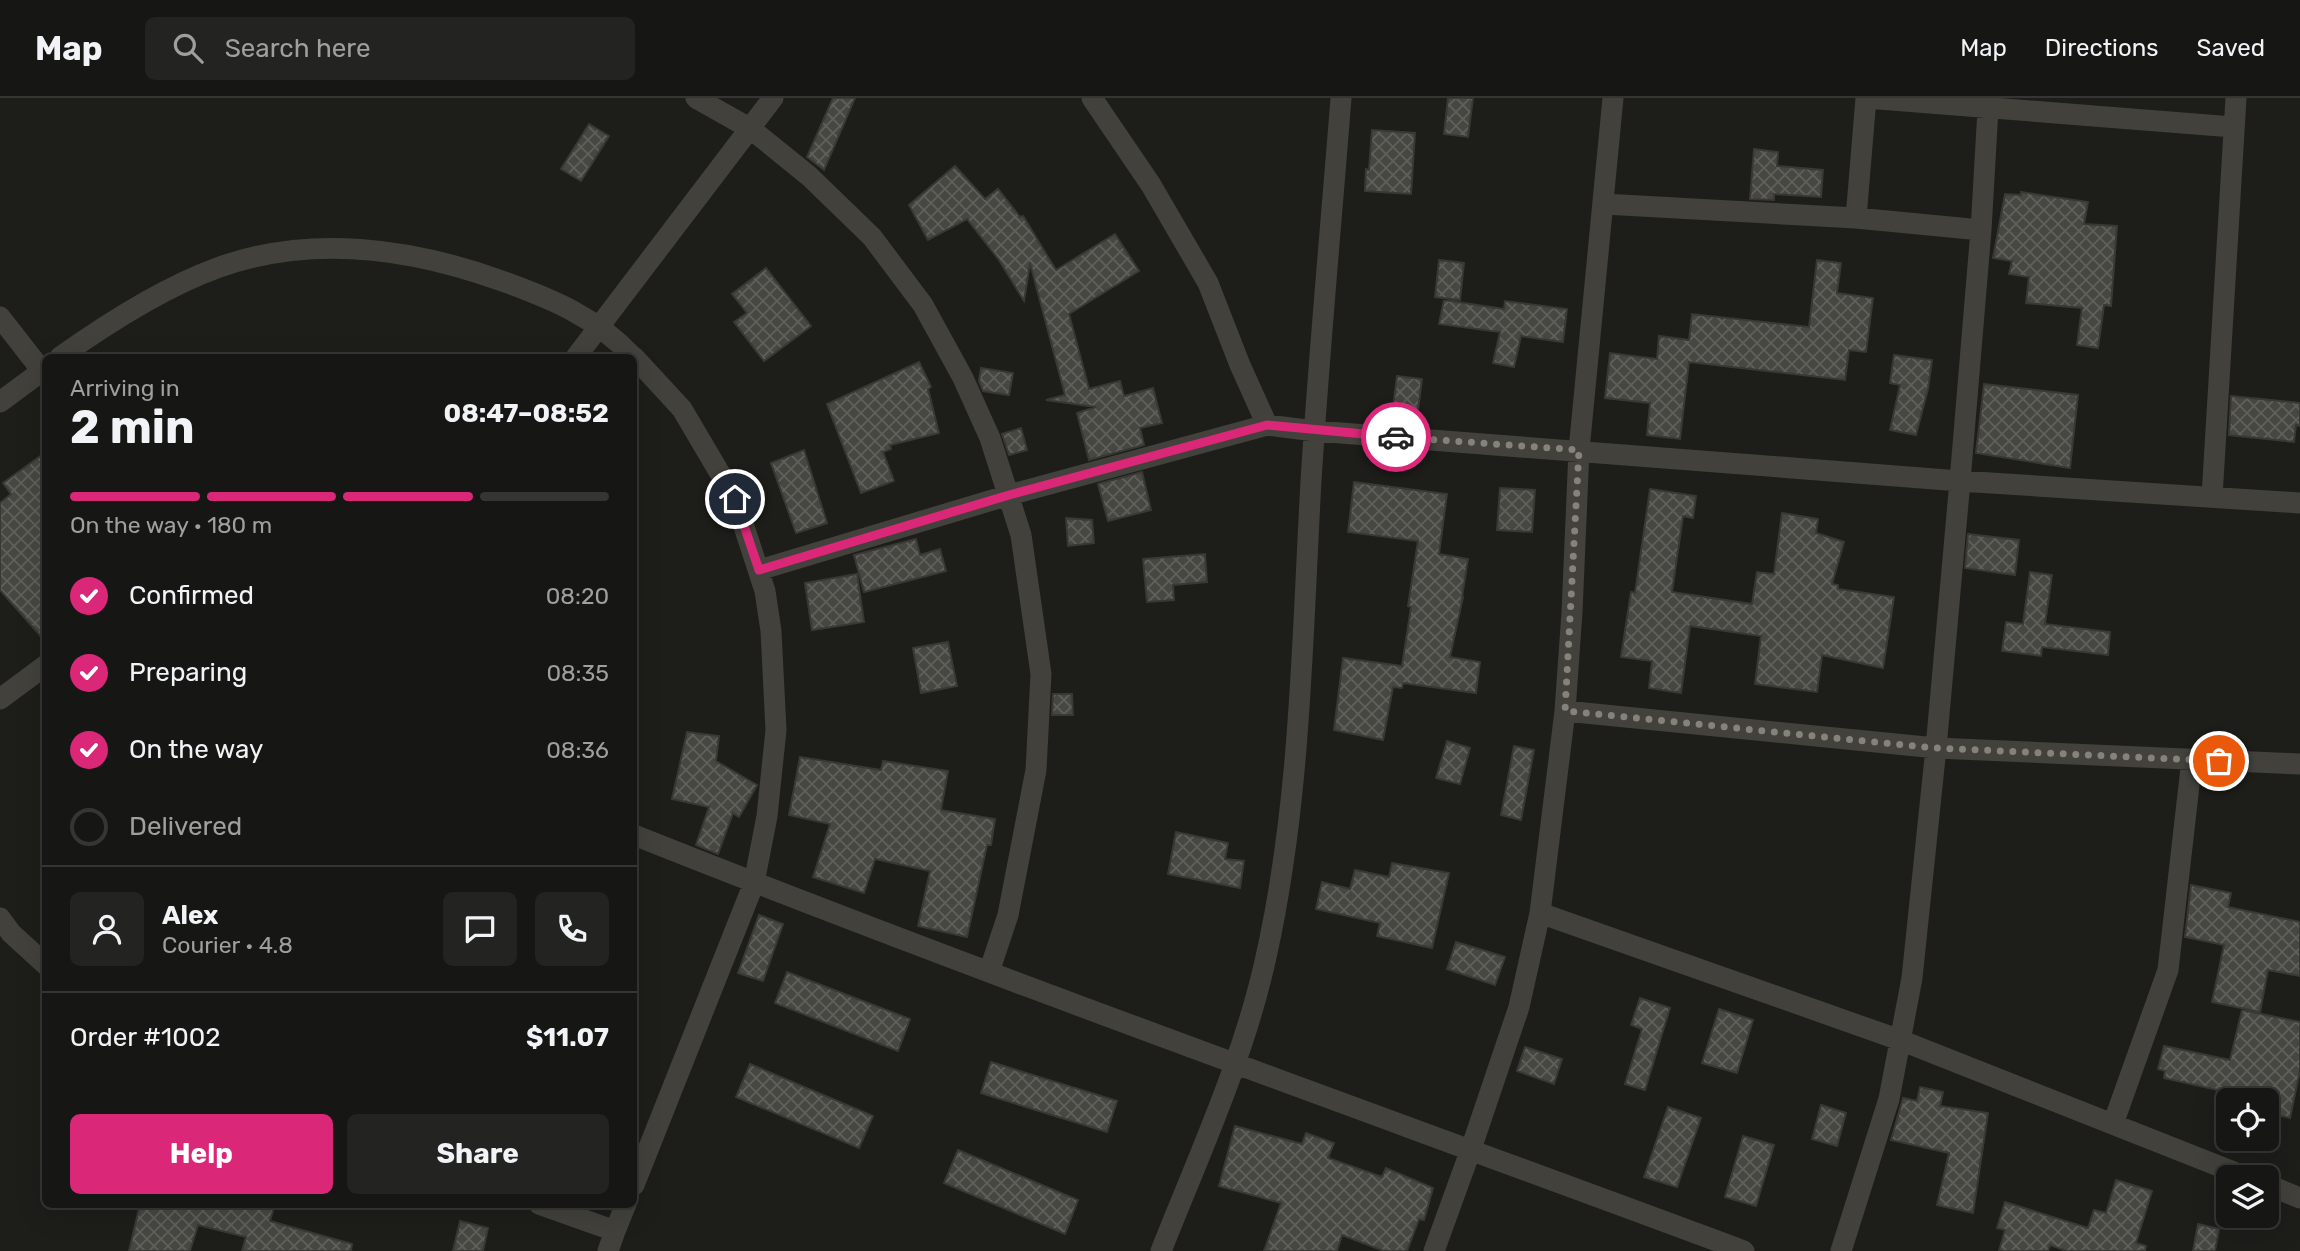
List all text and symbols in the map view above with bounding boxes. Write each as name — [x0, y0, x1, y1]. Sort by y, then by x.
search box — [145, 17, 635, 80]
text: Map — [35, 29, 103, 68]
icon: search — [169, 29, 207, 67]
text: Search here — [225, 33, 370, 64]
text: Map — [1960, 34, 2007, 62]
text: Directions — [2045, 34, 2158, 62]
text: Saved — [2196, 34, 2265, 62]
text: Arriving in — [70, 374, 180, 402]
text: 08:47–08:52 — [444, 398, 609, 429]
text: 2 min — [70, 400, 195, 455]
courier — [1361, 402, 1431, 472]
icon: car — [1377, 418, 1415, 456]
pin — [705, 469, 765, 529]
icon: home — [716, 480, 754, 518]
text: On the way · 180 m — [70, 511, 272, 539]
icon: check — [70, 577, 108, 615]
text: Confirmed — [129, 580, 254, 611]
text: 08:20 — [546, 582, 609, 610]
icon: check — [70, 654, 108, 692]
text: Preparing — [129, 657, 247, 688]
text: 08:35 — [546, 659, 609, 687]
icon: check — [70, 731, 108, 769]
pin — [2189, 731, 2249, 791]
text: On the way — [129, 734, 263, 765]
text: 08:36 — [546, 736, 609, 764]
icon: bag — [2200, 742, 2238, 780]
text: Delivered — [129, 811, 242, 842]
button: person — [70, 892, 144, 966]
button: chat — [443, 892, 517, 966]
button: phone — [535, 892, 609, 966]
text: Alex — [162, 900, 218, 931]
text: Courier · 4.8 — [162, 931, 293, 959]
text: Order #1002 — [70, 1022, 220, 1053]
text: $11.07 — [526, 1022, 609, 1053]
map controls — [2216, 1088, 2279, 1228]
button: locate — [2216, 1088, 2279, 1151]
button: Help — [70, 1114, 333, 1194]
button: Share — [347, 1114, 609, 1194]
button: layers — [2216, 1165, 2279, 1228]

